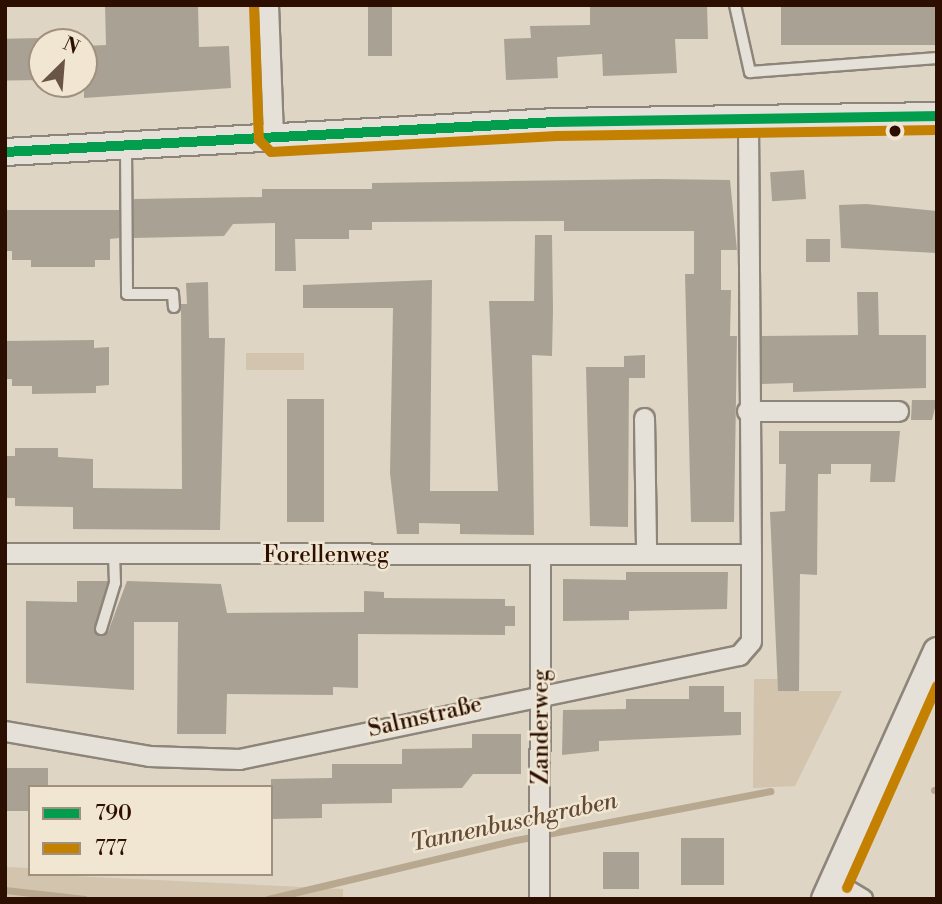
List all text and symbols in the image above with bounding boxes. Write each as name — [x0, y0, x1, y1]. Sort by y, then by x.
north arrow — [28, 28, 98, 98]
text: N — [59, 32, 83, 60]
unlabelled marker — [888, 124, 902, 138]
street label: Forellenweg — [263, 541, 389, 569]
street label: Zanderweg — [527, 669, 555, 785]
street label: Salmstraße — [365, 690, 485, 744]
legend — [28, 785, 273, 876]
water label: Tannenbuschgraben — [408, 787, 620, 859]
text: 790 — [95, 801, 132, 827]
text: 777 — [95, 836, 127, 862]

